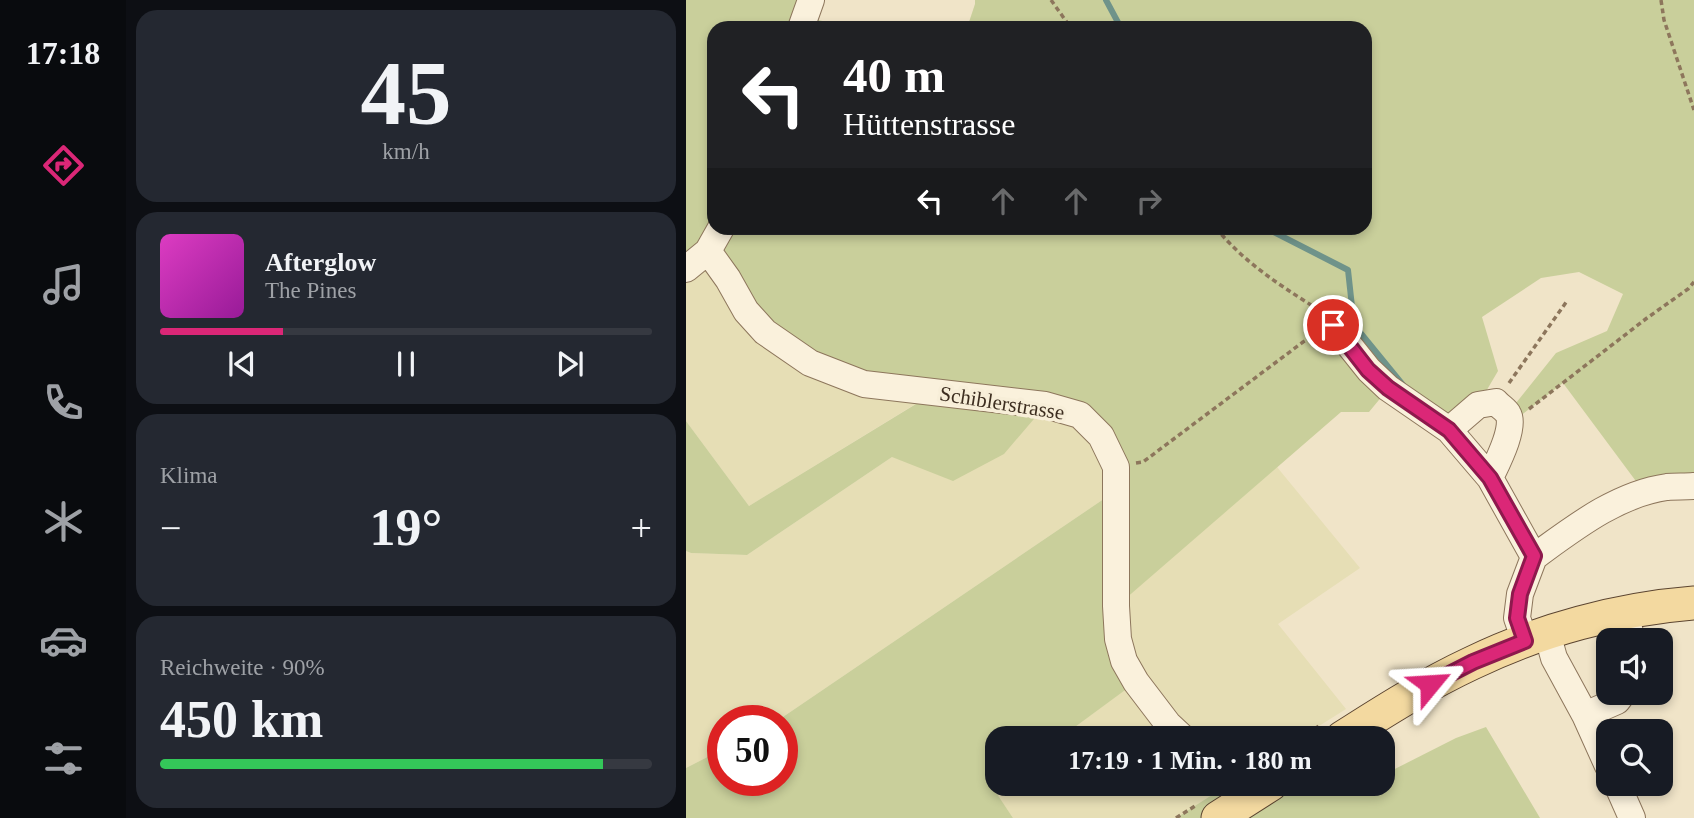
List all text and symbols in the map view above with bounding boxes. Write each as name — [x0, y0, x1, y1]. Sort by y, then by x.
text: 17:18 — [26, 35, 100, 71]
text: 45 — [361, 43, 452, 144]
text: 40 m — [843, 48, 945, 103]
icon: left — [728, 49, 819, 140]
text: Hüttenstrasse — [843, 106, 1015, 142]
text: km/h — [382, 139, 430, 164]
icon: directions — [39, 141, 88, 190]
icon: left — [911, 182, 949, 220]
icon: ahead — [984, 182, 1022, 220]
icon: ahead — [1057, 182, 1095, 220]
icon: right — [1130, 182, 1168, 220]
text: Afterglow — [265, 248, 376, 277]
icon: music — [39, 260, 88, 309]
text: The Pines — [265, 278, 356, 303]
pin — [1303, 295, 1363, 355]
icon: arrive — [1314, 306, 1352, 344]
icon: previous — [223, 345, 261, 383]
icon: pause — [387, 345, 425, 383]
icon: next — [551, 345, 589, 383]
icon: phone — [39, 378, 88, 427]
street label: Schiblerstrasse — [938, 381, 1066, 425]
text: Klima — [160, 463, 218, 488]
icon: climate — [39, 497, 88, 546]
text: 19° — [370, 499, 442, 556]
text: − — [160, 507, 181, 549]
text: + — [631, 507, 652, 549]
icon: car — [39, 616, 88, 665]
map controls — [1596, 628, 1673, 796]
button: sound — [1596, 628, 1673, 705]
position arrow — [1393, 647, 1467, 721]
text: Reichweite · 90% — [160, 655, 325, 680]
text: 450 km — [160, 691, 323, 748]
speed limit sign: 50 — [707, 705, 798, 796]
button: search — [1596, 719, 1673, 796]
icon: filters — [39, 734, 88, 783]
text: 17:19 · 1 Min. · 180 m — [1068, 746, 1312, 775]

